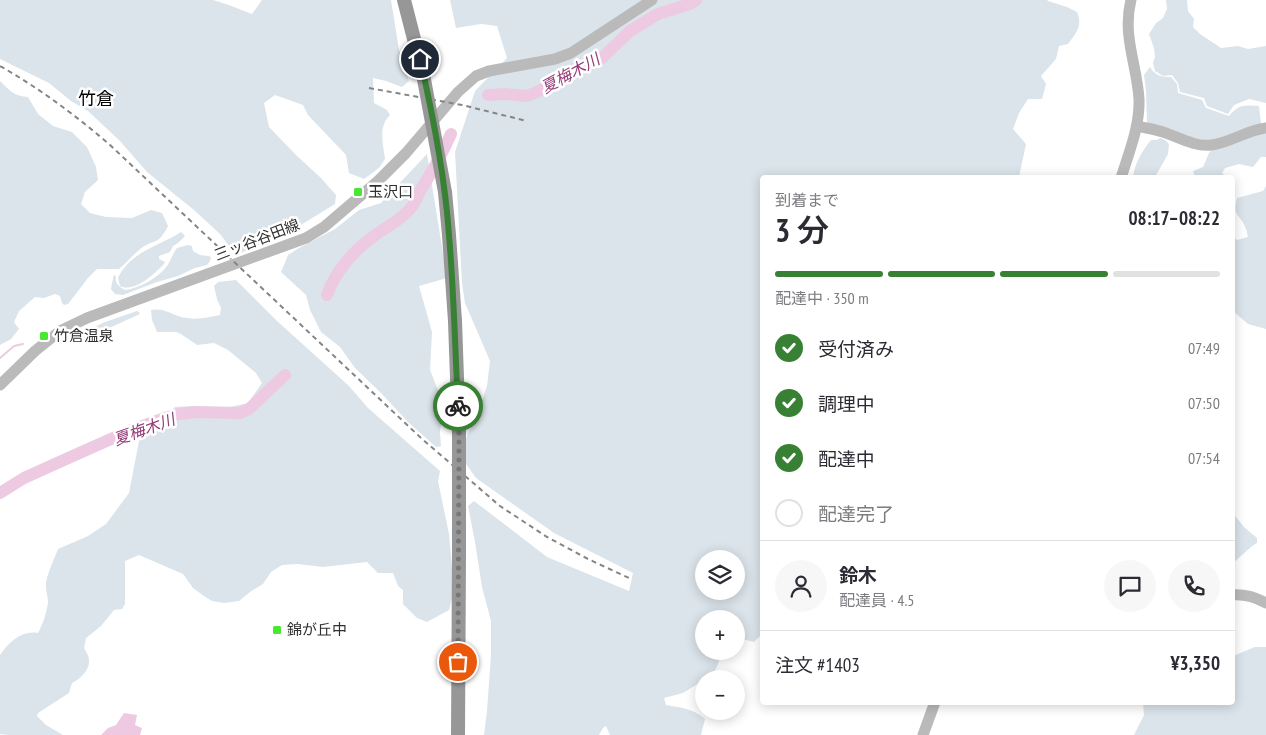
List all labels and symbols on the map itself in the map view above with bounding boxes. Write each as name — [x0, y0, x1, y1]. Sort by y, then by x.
pin — [399, 38, 441, 80]
water label: 夏梅木川 — [537, 48, 605, 97]
district label: 竹倉 — [78, 87, 114, 110]
place label: 玉沢口 — [368, 182, 413, 201]
marker: 玉沢口 — [352, 186, 364, 198]
street label: 三ッ谷谷田線 — [211, 215, 302, 265]
place label: 竹倉温泉 — [54, 326, 114, 345]
marker: 竹倉温泉 — [38, 330, 50, 342]
courier — [433, 381, 483, 431]
water label: 夏梅木川 — [111, 408, 179, 449]
place label: 錦が丘中 — [287, 620, 347, 639]
marker: 錦が丘中 — [271, 624, 283, 636]
pin — [437, 641, 479, 683]

